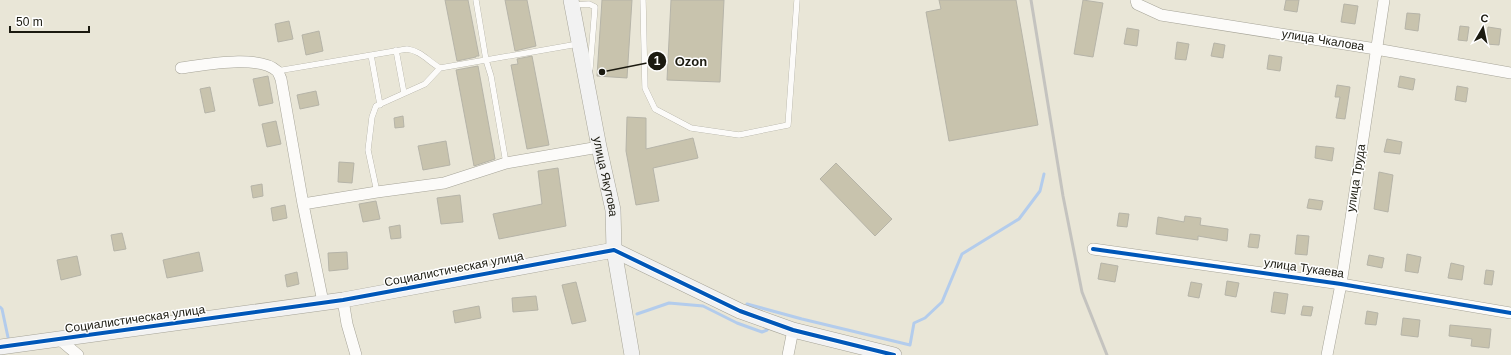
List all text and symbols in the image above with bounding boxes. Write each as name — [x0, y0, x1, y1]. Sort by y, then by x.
scale bar — [10, 8, 89, 34]
north arrow — [1463, 8, 1503, 48]
text: С — [1480, 12, 1489, 25]
text: 50 m — [16, 15, 43, 29]
street label: улица Чкалова — [1281, 27, 1366, 53]
callout: Ozon — [647, 49, 715, 74]
text: 1 — [654, 54, 661, 68]
text: Ozon — [675, 54, 707, 69]
street label: улица Якутова — [590, 136, 620, 217]
street label: улица Труда — [1344, 143, 1368, 213]
street label: Социалистическая улица — [383, 249, 525, 289]
street label: улица Тукаева — [1263, 255, 1345, 281]
street label: Социалистическая улица — [64, 302, 206, 336]

